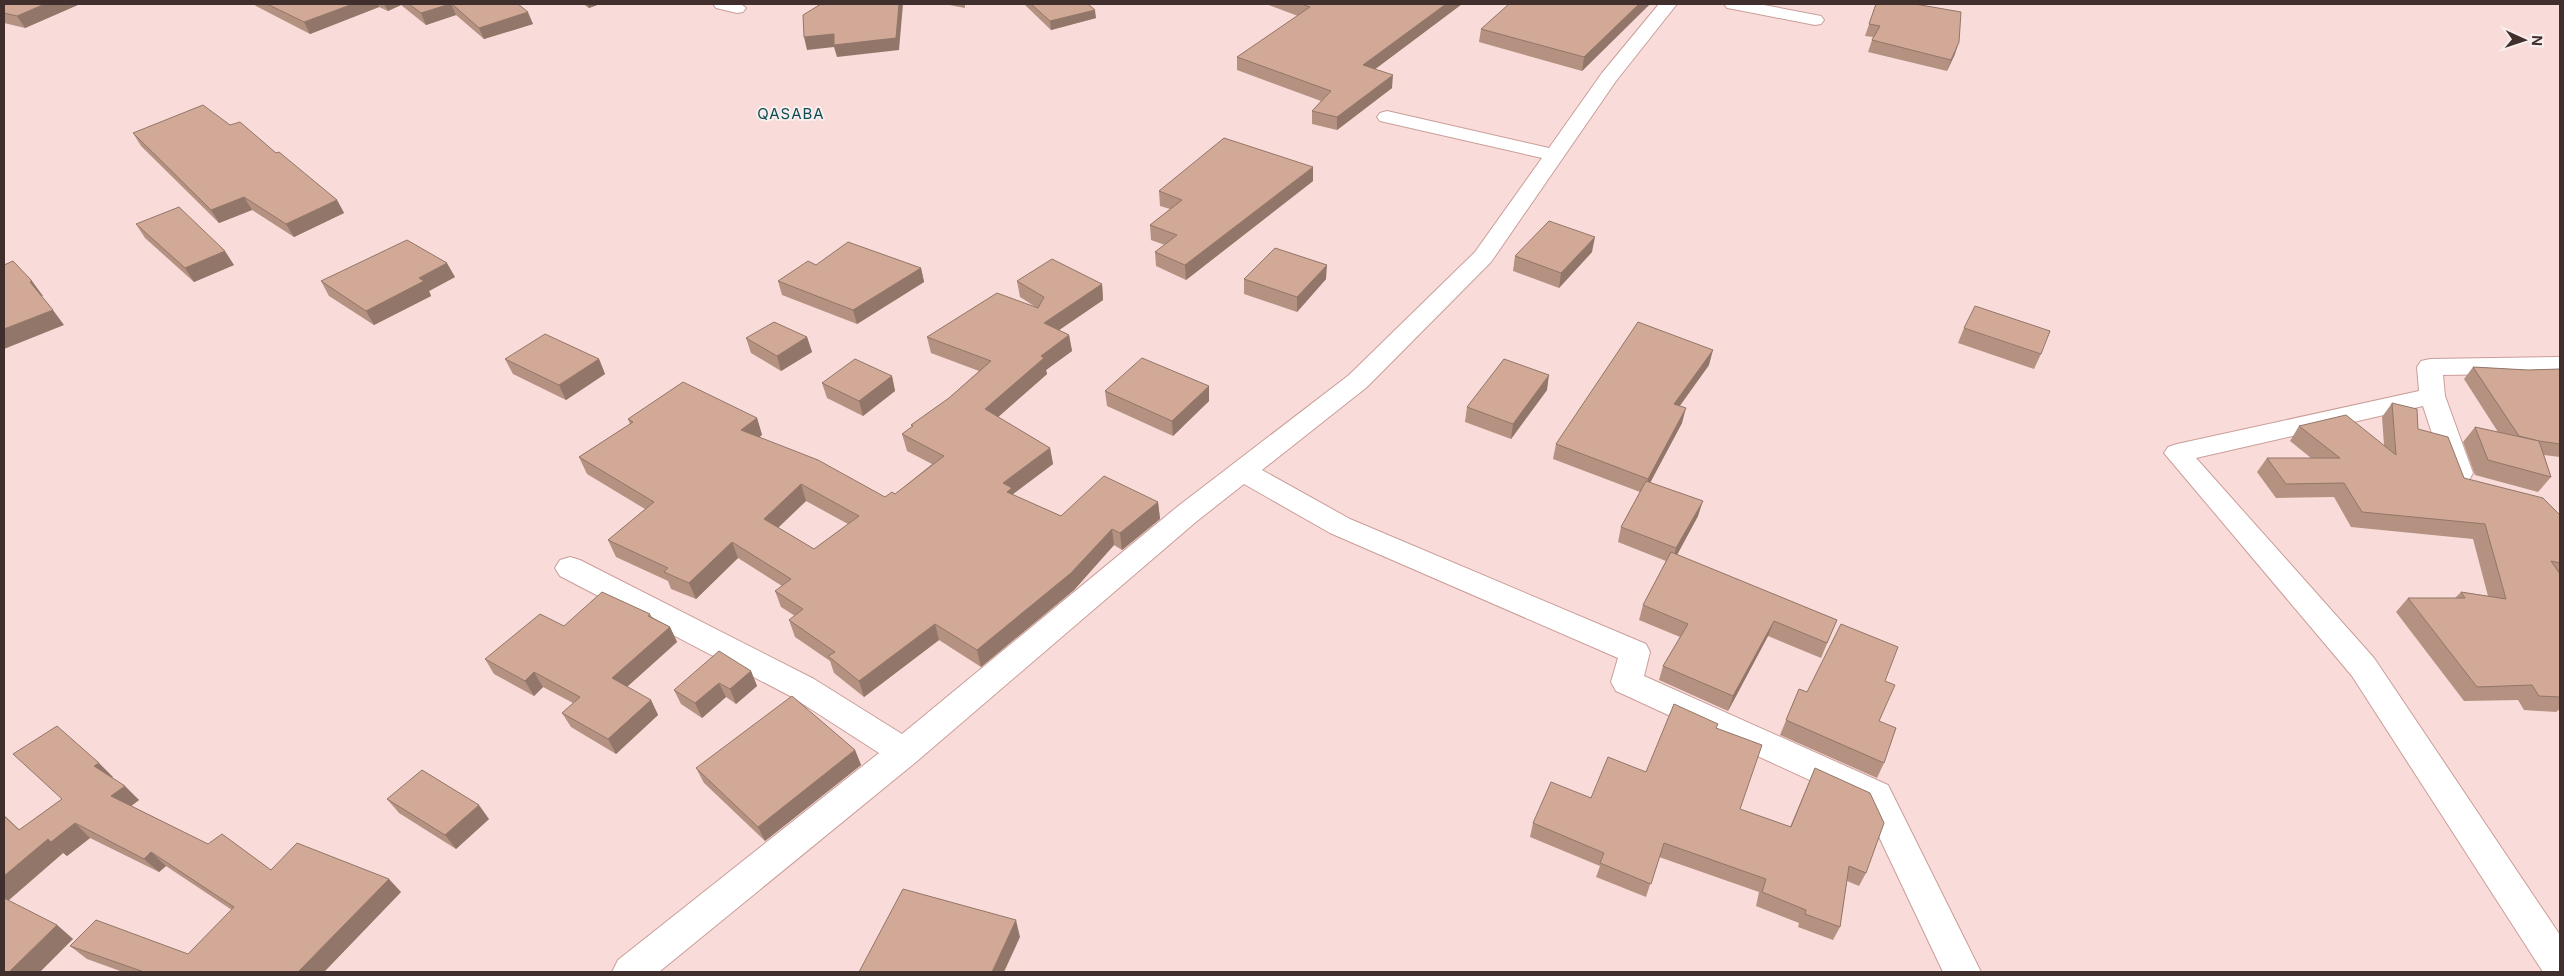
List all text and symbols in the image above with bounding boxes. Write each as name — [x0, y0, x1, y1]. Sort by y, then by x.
north arrow — [2499, 15, 2549, 65]
text: N — [2529, 35, 2546, 46]
district label: QASABA — [757, 104, 825, 123]

